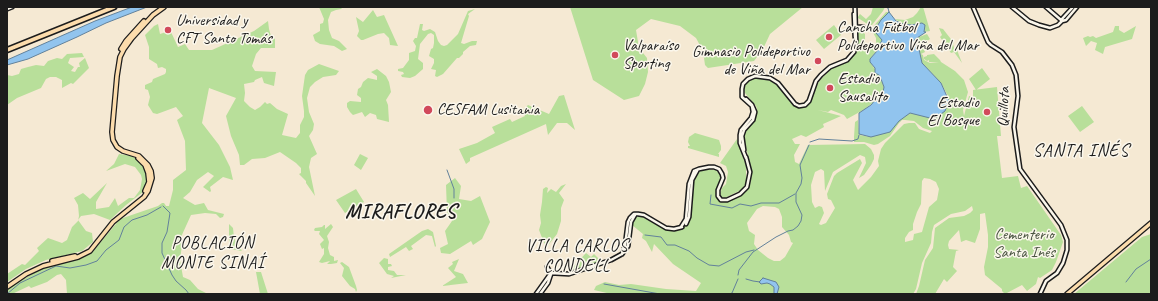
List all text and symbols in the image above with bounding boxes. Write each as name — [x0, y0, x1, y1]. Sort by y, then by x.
place label: Universidad y CFT Santo Tomás — [176, 11, 272, 49]
place label: Cancha Fútbol Polideportivo Viña del Mar — [837, 18, 979, 56]
marker: Universidad y CFT Santo Tomás — [163, 25, 173, 35]
marker: Cancha Fútbol Polideportivo Viña del Mar — [824, 32, 834, 42]
place label: Valparaíso Sporting — [623, 36, 679, 74]
place label: Gimnasio Polideportivo de Viña del Mar — [692, 42, 810, 80]
marker: Valparaíso Sporting — [610, 50, 620, 60]
marker: Gimnasio Polideportivo de Viña del Mar — [813, 56, 823, 66]
place label: Estadio Sausalito — [838, 69, 887, 107]
marker: Estadio Sausalito — [825, 83, 835, 93]
street label: Quillota — [994, 87, 1014, 127]
place label: Estadio El Bosque — [927, 93, 979, 131]
place label: CESFAM Lusitania — [437, 100, 539, 120]
marker: CESFAM Lusitania — [422, 104, 434, 116]
marker: Estadio El Bosque — [982, 107, 992, 117]
district label: SANTA INÉS — [1033, 140, 1129, 162]
district label: MIRAFLORES — [345, 201, 457, 225]
park label: Cementerio Santa Inés — [993, 225, 1055, 263]
district label: POBLACIÓN MONTE SINAÍ — [162, 234, 264, 274]
district label: VILLA CARLOS CONDELL — [527, 237, 627, 277]

